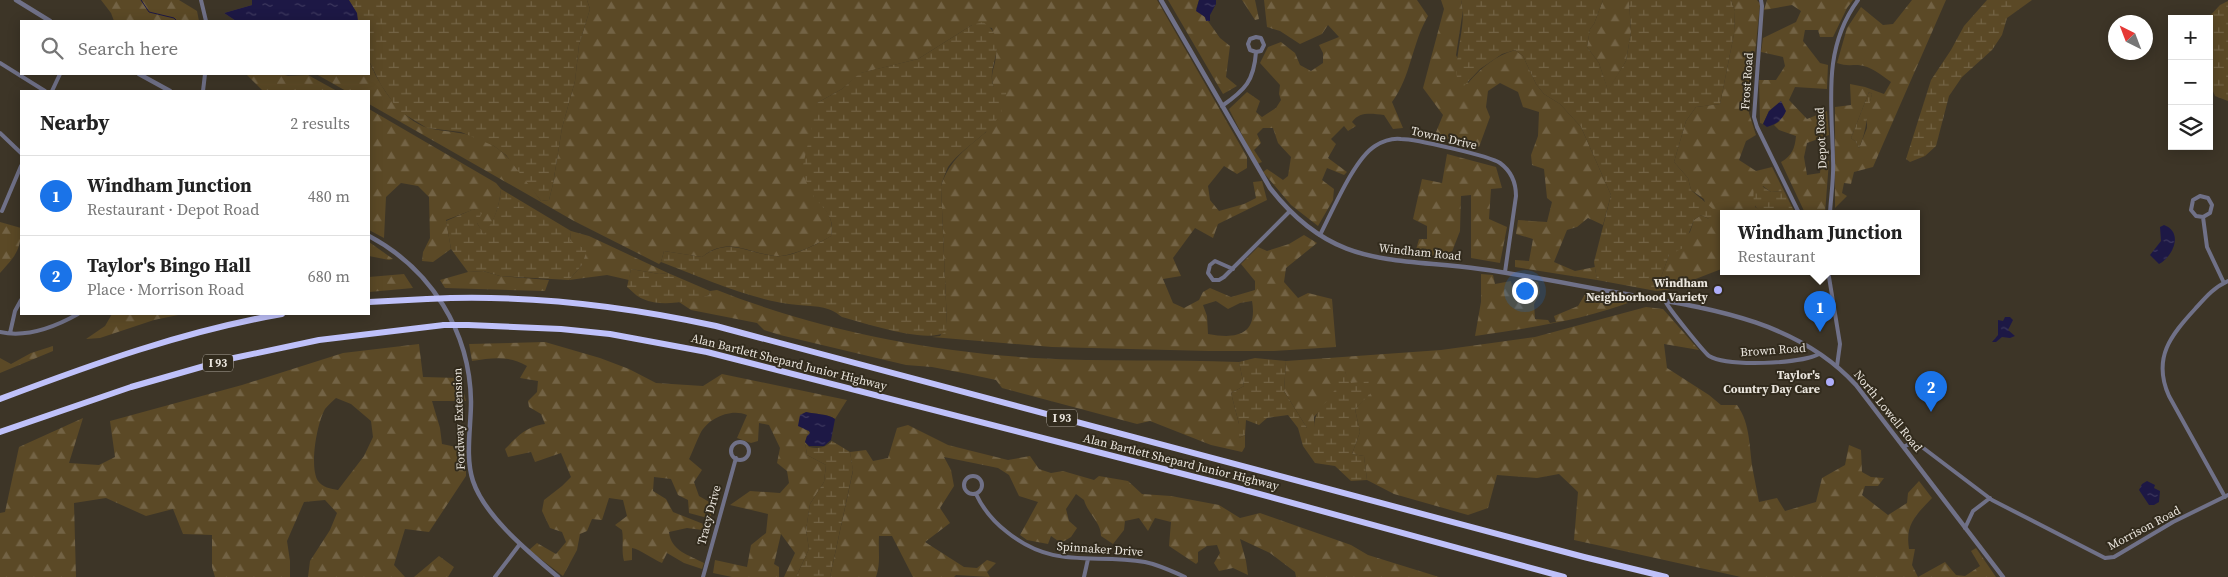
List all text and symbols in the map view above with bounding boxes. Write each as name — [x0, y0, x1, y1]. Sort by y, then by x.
north arrow — [2108, 15, 2153, 60]
map controls — [2168, 15, 2213, 150]
button: + — [2168, 15, 2213, 60]
search box — [20, 20, 370, 75]
icon: search — [38, 34, 66, 62]
text: Search here — [78, 35, 178, 61]
street label: Frost Road — [1737, 52, 1757, 110]
button: − — [2168, 60, 2213, 105]
button: layers — [2168, 105, 2213, 150]
street label: Depot Road — [1811, 106, 1831, 169]
text: Nearby — [40, 108, 110, 137]
text: 2 results — [290, 112, 350, 134]
street label: Towne Drive — [1409, 123, 1479, 153]
text: Windham Junction — [87, 172, 252, 198]
text: 1 — [52, 185, 60, 207]
text: 480 m — [308, 185, 350, 207]
text: Restaurant · Depot Road — [87, 198, 259, 220]
popup — [1720, 210, 1920, 275]
text: Windham Junction — [1738, 219, 1902, 245]
street label: Windham Road — [1378, 240, 1462, 264]
text: Restaurant — [1738, 245, 1815, 267]
text: Taylor's Bingo Hall — [87, 252, 251, 278]
text: 2 — [52, 265, 60, 287]
text: 680 m — [308, 265, 350, 287]
place label: Windham Neighborhood Variety — [1586, 275, 1709, 305]
text: Place · Morrison Road — [87, 278, 244, 300]
your location — [1512, 278, 1538, 304]
marker: Windham Neighborhood Variety — [1712, 284, 1724, 296]
pin: 1 — [1804, 291, 1836, 332]
street label: Alan Bartlett Shepard Junior Highway — [689, 330, 889, 394]
street label: Brown Road — [1740, 340, 1806, 360]
road number: I 93 — [203, 354, 233, 372]
place label: Taylor's Country Day Care — [1723, 367, 1821, 397]
street label: North Lowell Road — [1850, 367, 1926, 455]
street label: Fordway Extension — [449, 368, 469, 470]
pin: 2 — [1915, 371, 1947, 412]
marker: Taylor's Country Day Care — [1824, 376, 1836, 388]
road number: I 93 — [1047, 409, 1077, 426]
street label: Alan Bartlett Shepard Junior Highway — [1081, 430, 1281, 494]
street label: Tracy Drive — [693, 483, 725, 547]
street label: Morrison Road — [2105, 502, 2183, 554]
street label: Spinnaker Drive — [1056, 538, 1144, 560]

